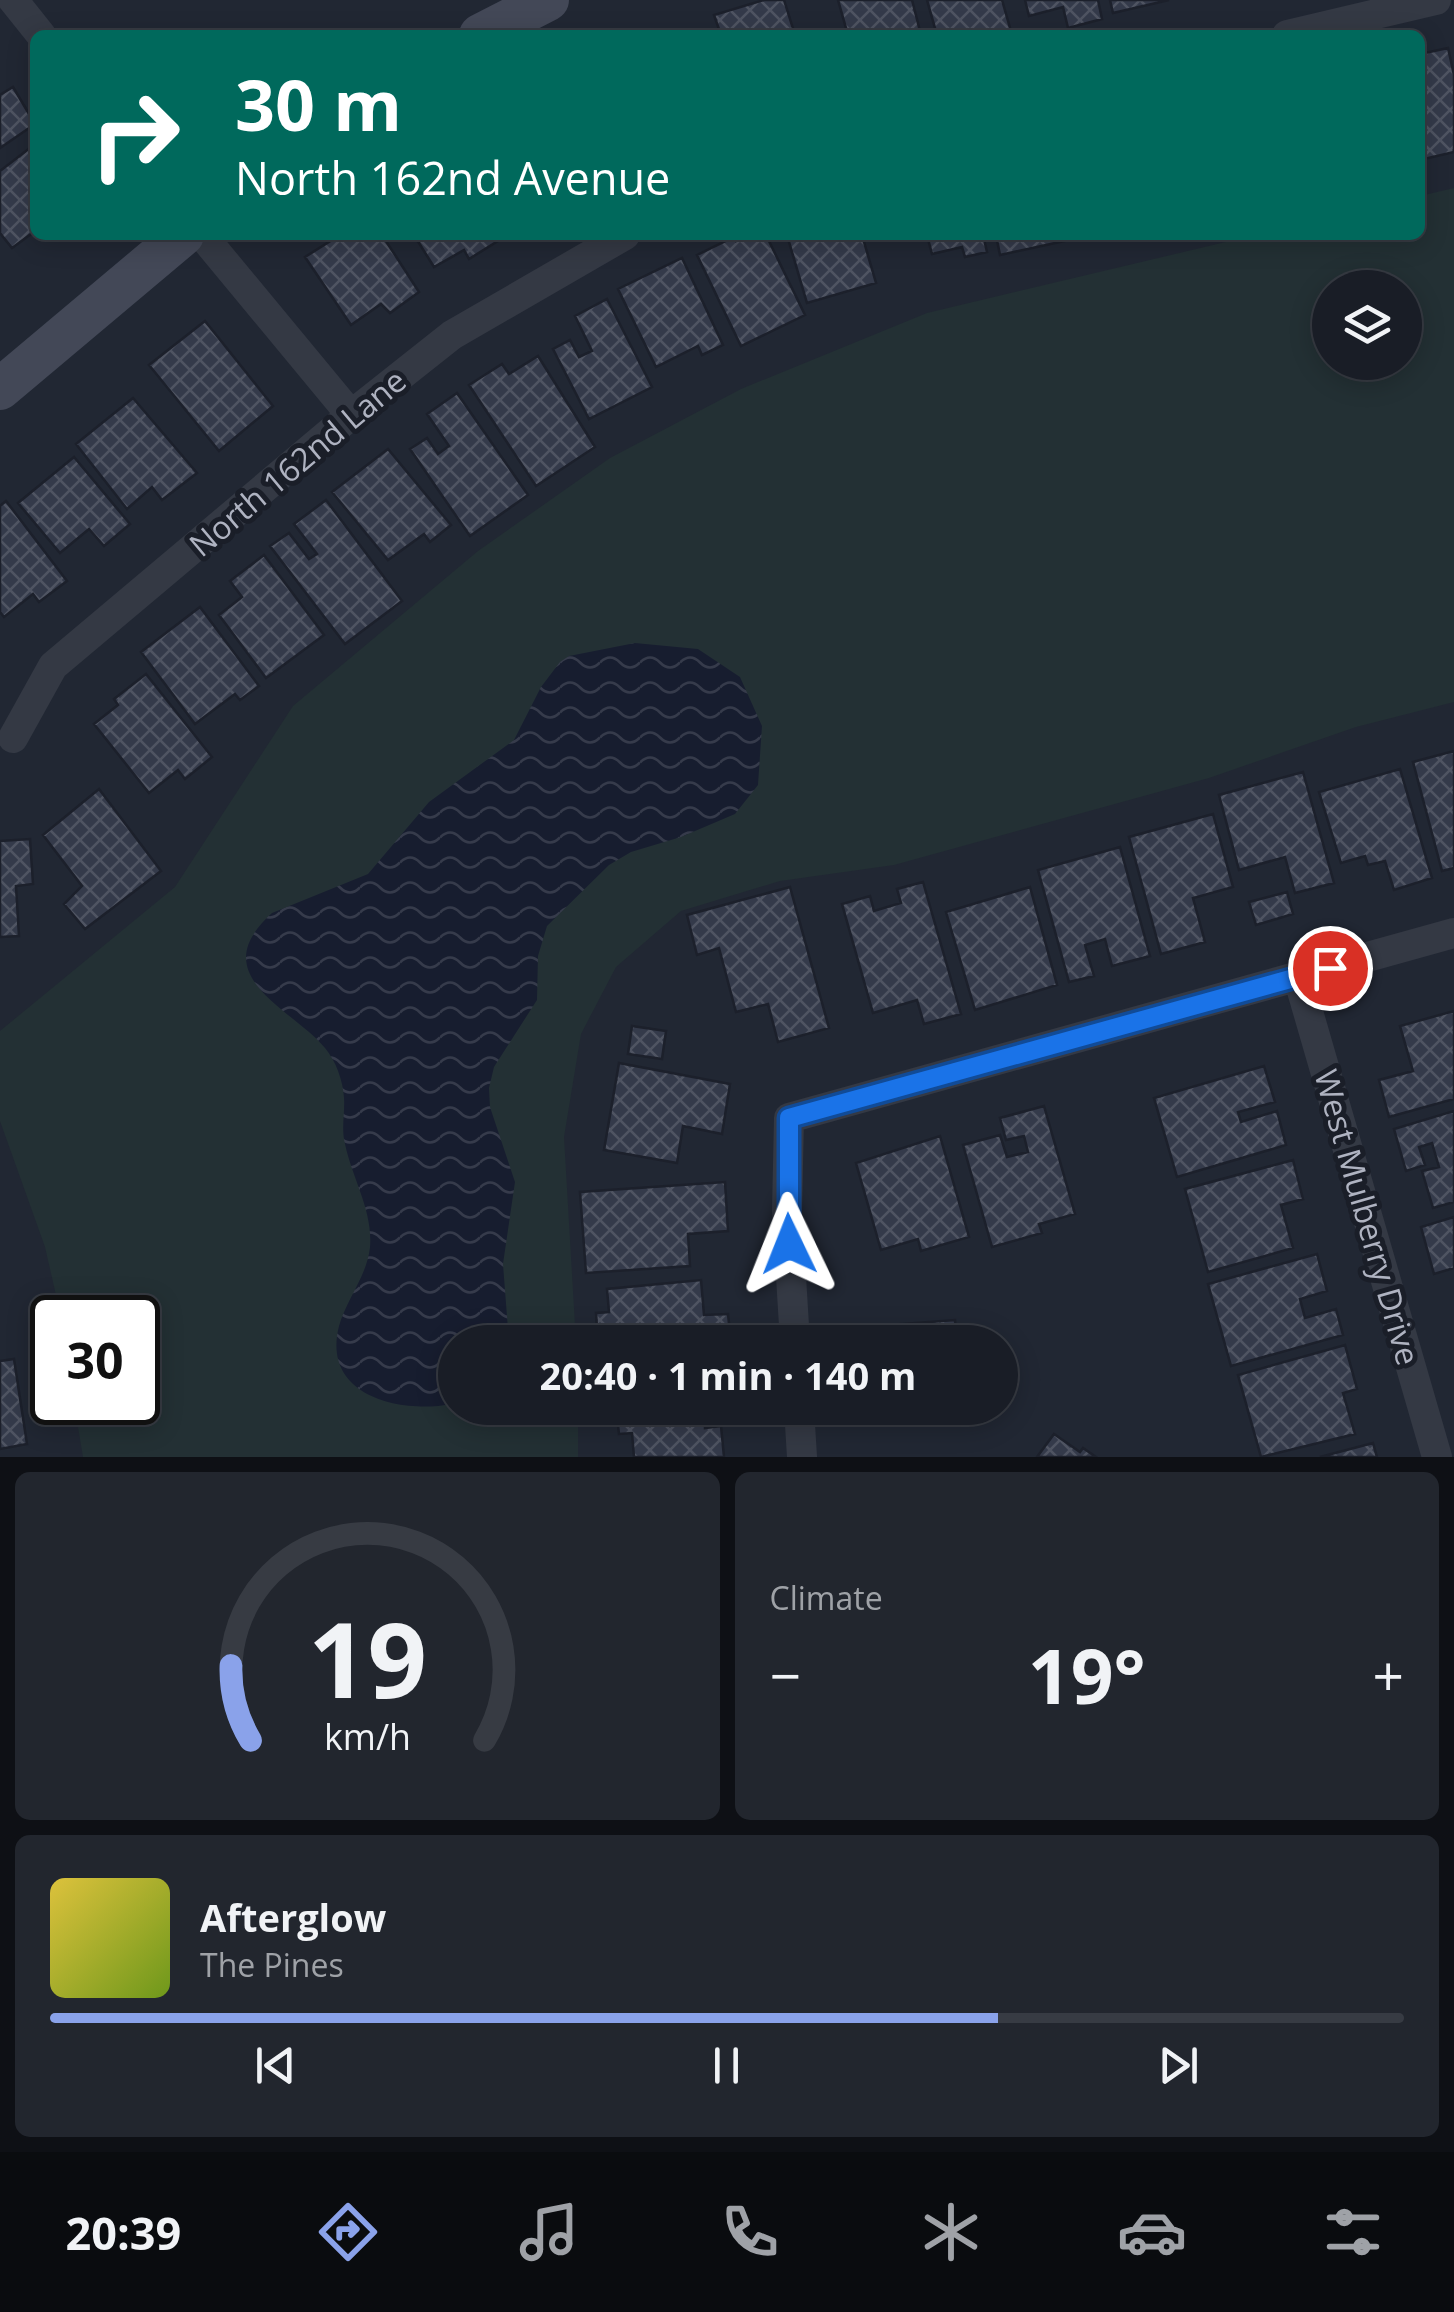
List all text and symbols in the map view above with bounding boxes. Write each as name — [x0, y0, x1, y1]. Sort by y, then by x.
text: 30 m — [235, 56, 402, 152]
icon: right — [70, 70, 200, 200]
text: North 162nd Avenue — [235, 147, 670, 208]
map controls — [1312, 270, 1422, 380]
button: layers — [1312, 270, 1422, 380]
street label: North 162nd Lane — [180, 359, 414, 565]
pin — [1288, 926, 1373, 1011]
icon: arrive — [1303, 941, 1358, 996]
street label: West Mulberry Drive — [1305, 1064, 1431, 1370]
position arrow — [737, 1192, 841, 1296]
speed limit sign: 30 — [30, 1295, 160, 1425]
text: 20:40 · 1 min · 140 m — [540, 1349, 916, 1401]
text: Climate — [770, 1576, 883, 1619]
text: 19 — [308, 1587, 427, 1728]
text: 19° — [1028, 1624, 1146, 1726]
text: − — [770, 1637, 801, 1712]
text: + — [1373, 1637, 1404, 1712]
text: km/h — [324, 1712, 411, 1760]
text: Afterglow — [200, 1891, 386, 1943]
text: The Pines — [200, 1943, 344, 1986]
icon: previous — [248, 2038, 303, 2093]
icon: pause — [699, 2038, 754, 2093]
icon: next — [1151, 2038, 1206, 2093]
icon: directions — [313, 2197, 383, 2267]
icon: music — [514, 2197, 584, 2267]
icon: phone — [715, 2197, 785, 2267]
icon: climate — [916, 2197, 986, 2267]
icon: car — [1117, 2197, 1187, 2267]
icon: filters — [1318, 2197, 1388, 2267]
text: 20:39 — [66, 2202, 181, 2263]

